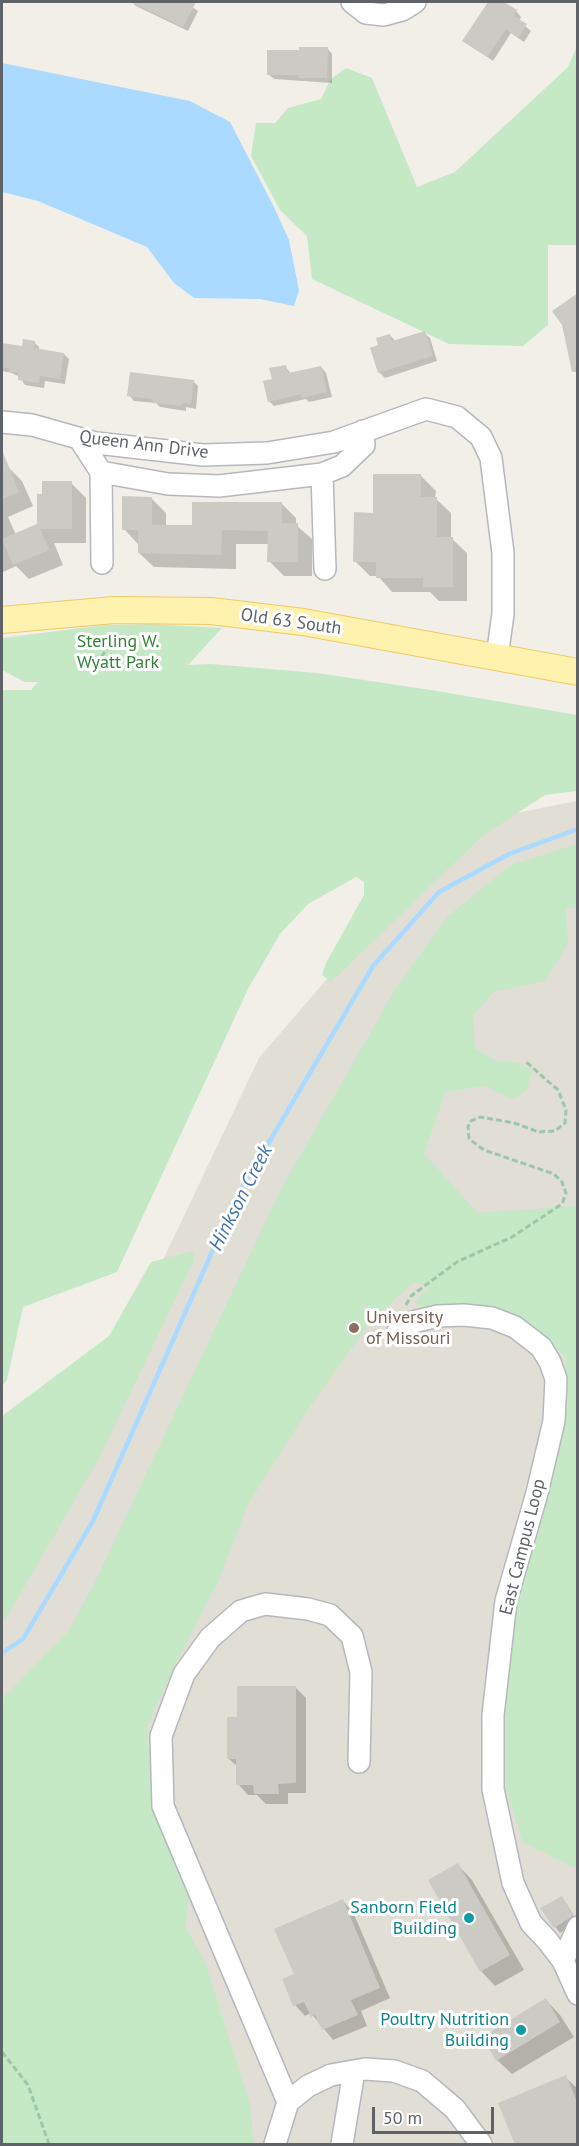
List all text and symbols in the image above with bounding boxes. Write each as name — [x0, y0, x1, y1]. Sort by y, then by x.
street label: Queen Ann Drive — [78, 426, 210, 464]
street label: Old 63 South — [239, 604, 343, 640]
park label: Sterling W. Wyatt Park — [77, 631, 159, 674]
water label: Hinkson Creek — [204, 1141, 278, 1255]
place label: University of Missouri — [366, 1307, 450, 1350]
marker: University of Missouri — [347, 1321, 361, 1335]
street label: East Campus Loop — [496, 1477, 550, 1617]
place label: Sanborn Field Building — [350, 1897, 457, 1940]
marker: Sanborn Field Building — [462, 1911, 476, 1925]
place label: Poultry Nutrition Building — [380, 2009, 509, 2052]
marker: Poultry Nutrition Building — [514, 2023, 528, 2037]
scale bar — [375, 2095, 496, 2133]
text: 50 m — [383, 2106, 422, 2129]

